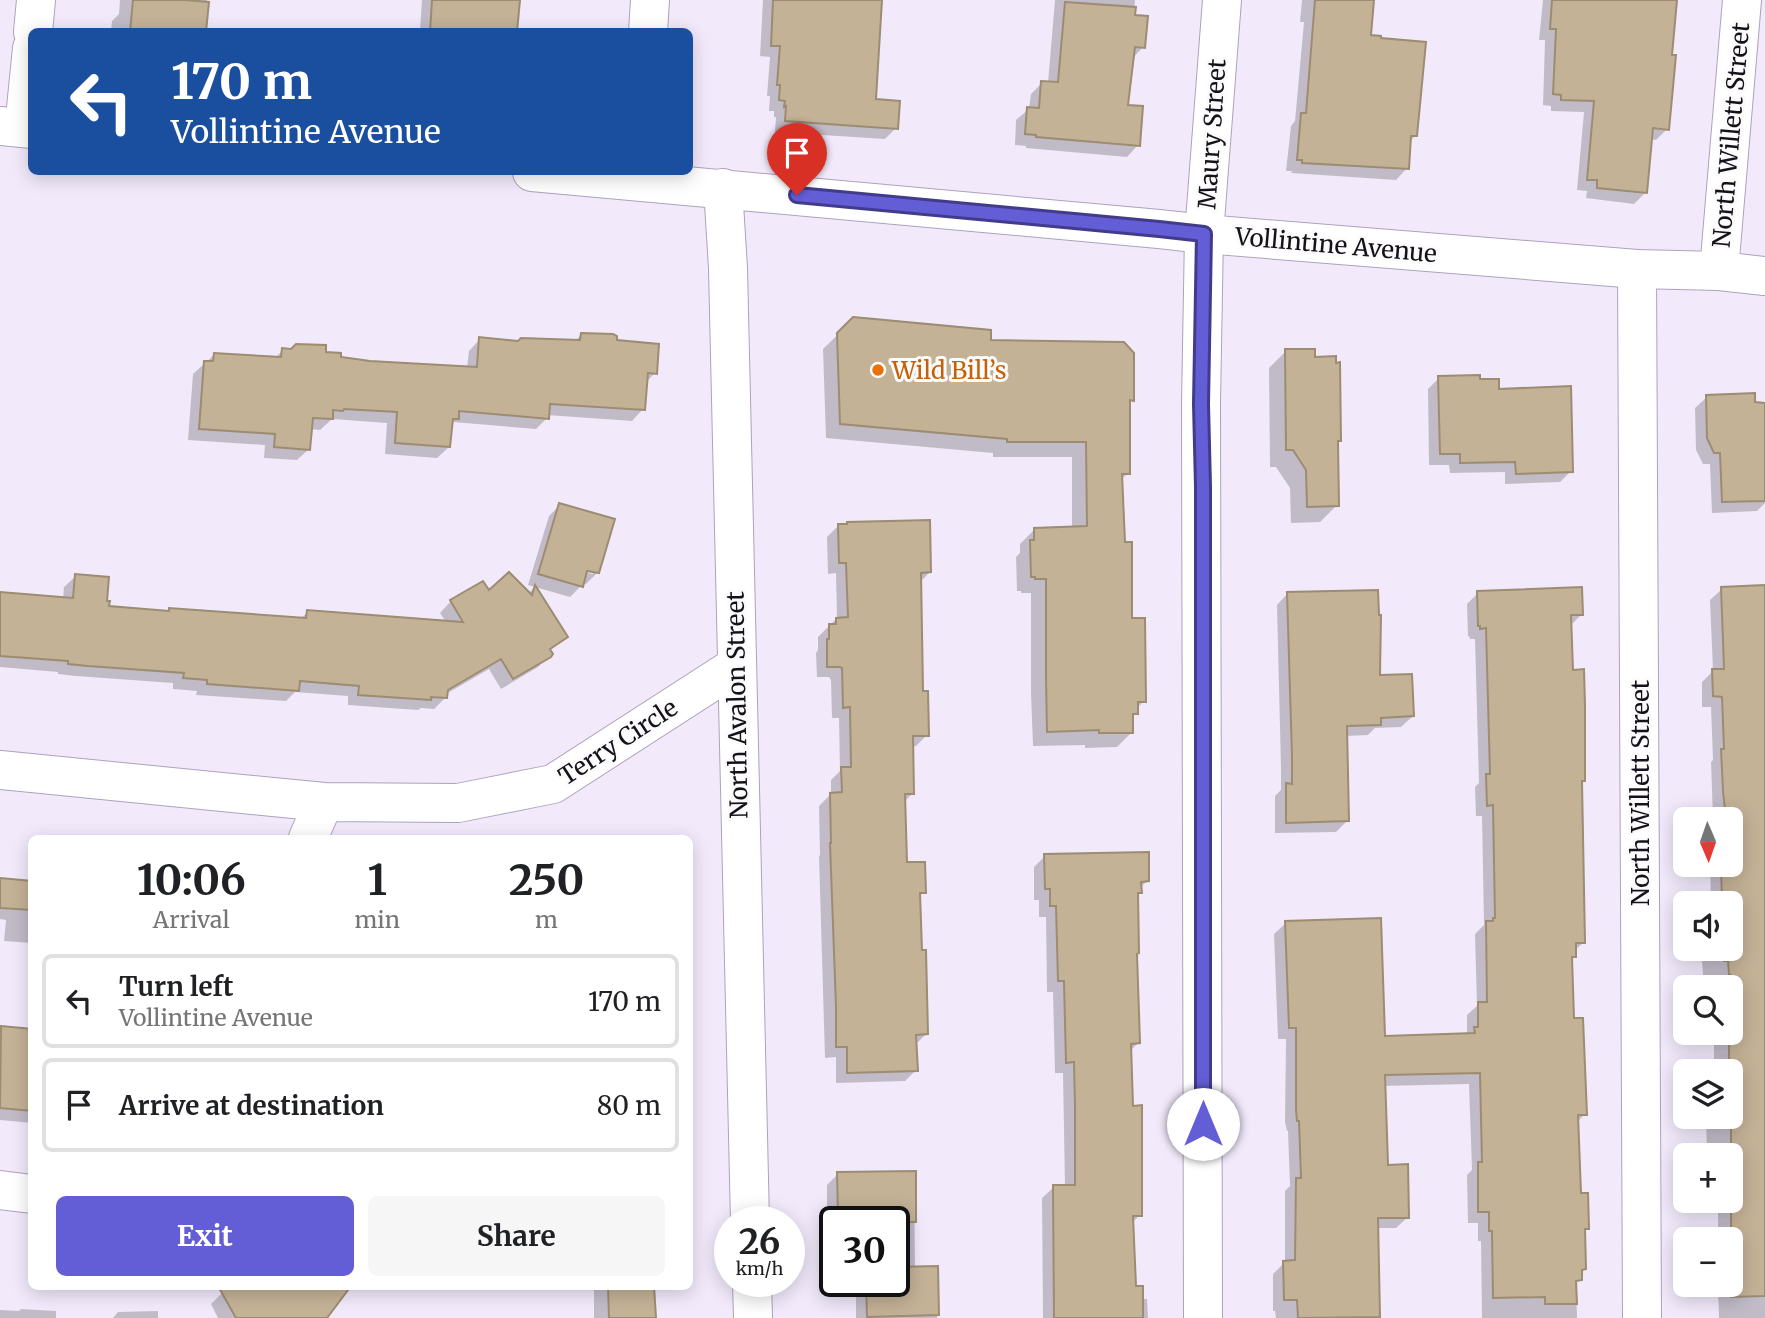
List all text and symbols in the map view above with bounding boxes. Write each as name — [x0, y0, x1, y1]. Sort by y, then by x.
street label: North Willett Street — [1706, 20, 1756, 249]
text: 170 m — [171, 51, 312, 112]
icon: left — [56, 56, 147, 147]
street label: Maury Street — [1191, 57, 1233, 210]
text: Vollintine Avenue — [171, 112, 441, 152]
pin — [767, 123, 827, 195]
icon: arrive — [778, 134, 816, 172]
street label: Vollintine Avenue — [1233, 221, 1438, 269]
place label: Wild Bill’s — [891, 355, 1007, 386]
marker: Wild Bill’s — [870, 362, 886, 378]
street label: North Avalon Street — [720, 590, 754, 819]
street label: North Willett Street — [1625, 679, 1656, 906]
street label: Terry Circle — [553, 692, 683, 792]
north arrow — [1673, 807, 1743, 877]
map controls — [1673, 807, 1743, 1297]
text: 10:06 — [137, 854, 246, 906]
text: 1 — [368, 854, 387, 906]
text: 250 — [509, 854, 584, 906]
button: sound — [1673, 891, 1743, 961]
text: Arrival — [153, 905, 230, 934]
text: min — [355, 905, 400, 934]
text: m — [535, 905, 558, 934]
text: Turn left — [119, 970, 233, 1003]
button: search — [1673, 975, 1743, 1045]
icon: left — [60, 982, 98, 1020]
text: 170 m — [588, 985, 661, 1018]
text: Vollintine Avenue — [119, 1003, 313, 1032]
button: layers — [1673, 1059, 1743, 1129]
icon: arrive — [60, 1086, 98, 1124]
position arrow — [1166, 1087, 1240, 1161]
text: Arrive at destination — [119, 1089, 384, 1122]
text: 80 m — [597, 1089, 661, 1122]
button: + — [1673, 1143, 1743, 1213]
button: Exit — [56, 1196, 354, 1276]
button: Share — [368, 1196, 665, 1276]
speed limit sign: 30 — [819, 1206, 910, 1297]
text: 26 — [739, 1220, 780, 1264]
button: − — [1673, 1227, 1743, 1297]
text: km/h — [736, 1257, 783, 1280]

